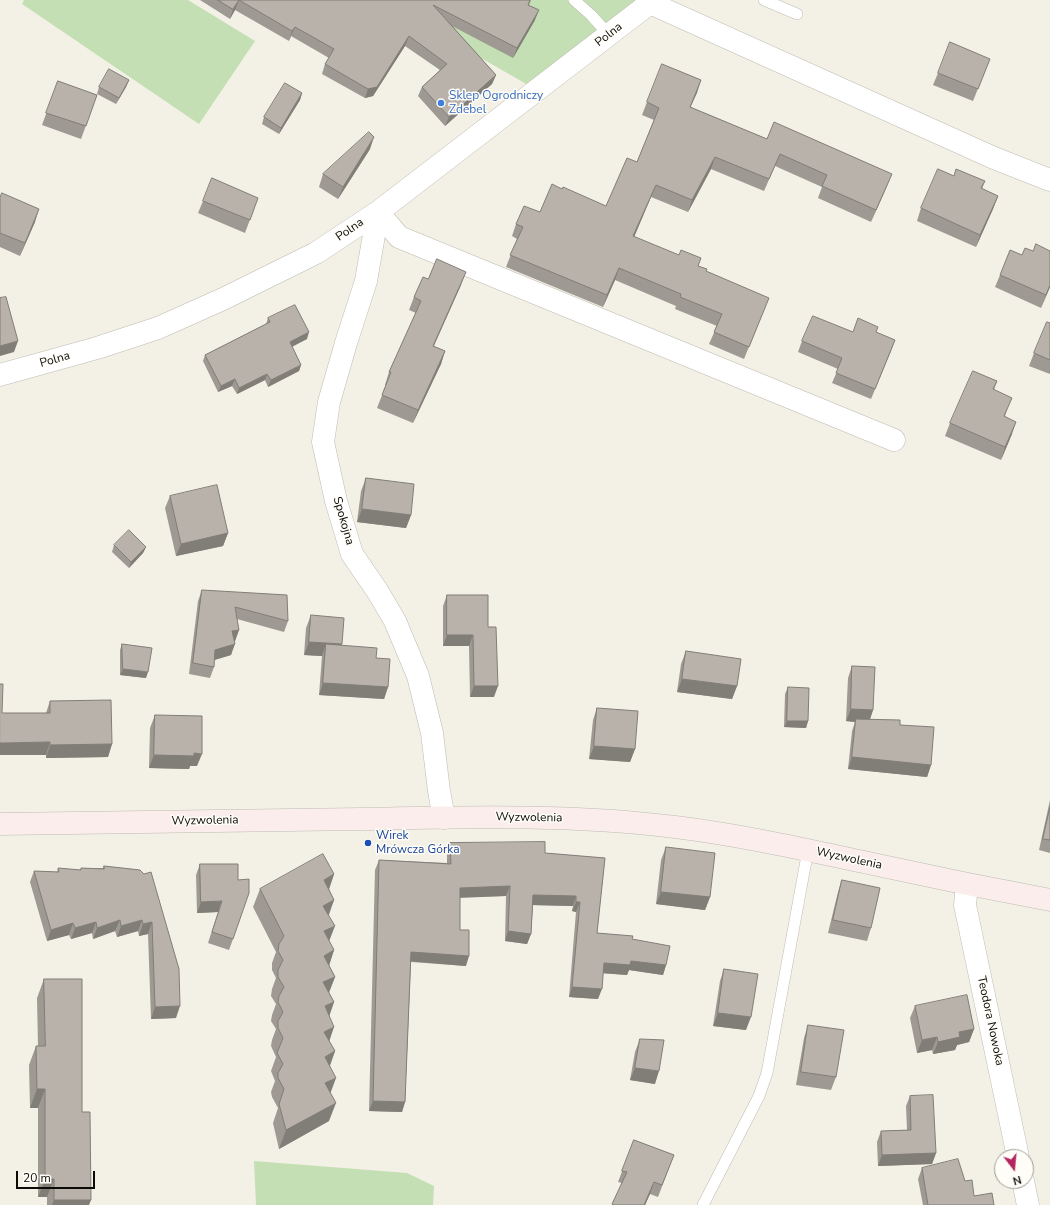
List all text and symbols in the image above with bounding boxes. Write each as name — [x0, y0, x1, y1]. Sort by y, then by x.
street label: Polna — [592, 20, 626, 50]
place label: Sklep Ogrodniczy Zdebel — [449, 89, 543, 117]
marker: Sklep Ogrodniczy Zdebel — [436, 98, 446, 108]
street label: Polna — [333, 215, 367, 245]
street label: Polna — [38, 349, 72, 371]
street label: Spokojna — [329, 495, 357, 547]
street label: Wyzwolenia — [495, 810, 563, 826]
street label: Wyzwolenia — [171, 813, 239, 829]
place label: Wirek Mrówcza Górka — [376, 829, 460, 857]
marker: Wirek Mrówcza Górka — [363, 838, 373, 848]
street label: Wyzwolenia — [815, 845, 883, 873]
street label: Teodora Nowoka — [973, 975, 1007, 1067]
north arrow — [994, 1149, 1034, 1189]
scale bar — [18, 1163, 97, 1189]
text: 20 m — [23, 1170, 51, 1186]
text: N — [1011, 1172, 1023, 1188]

